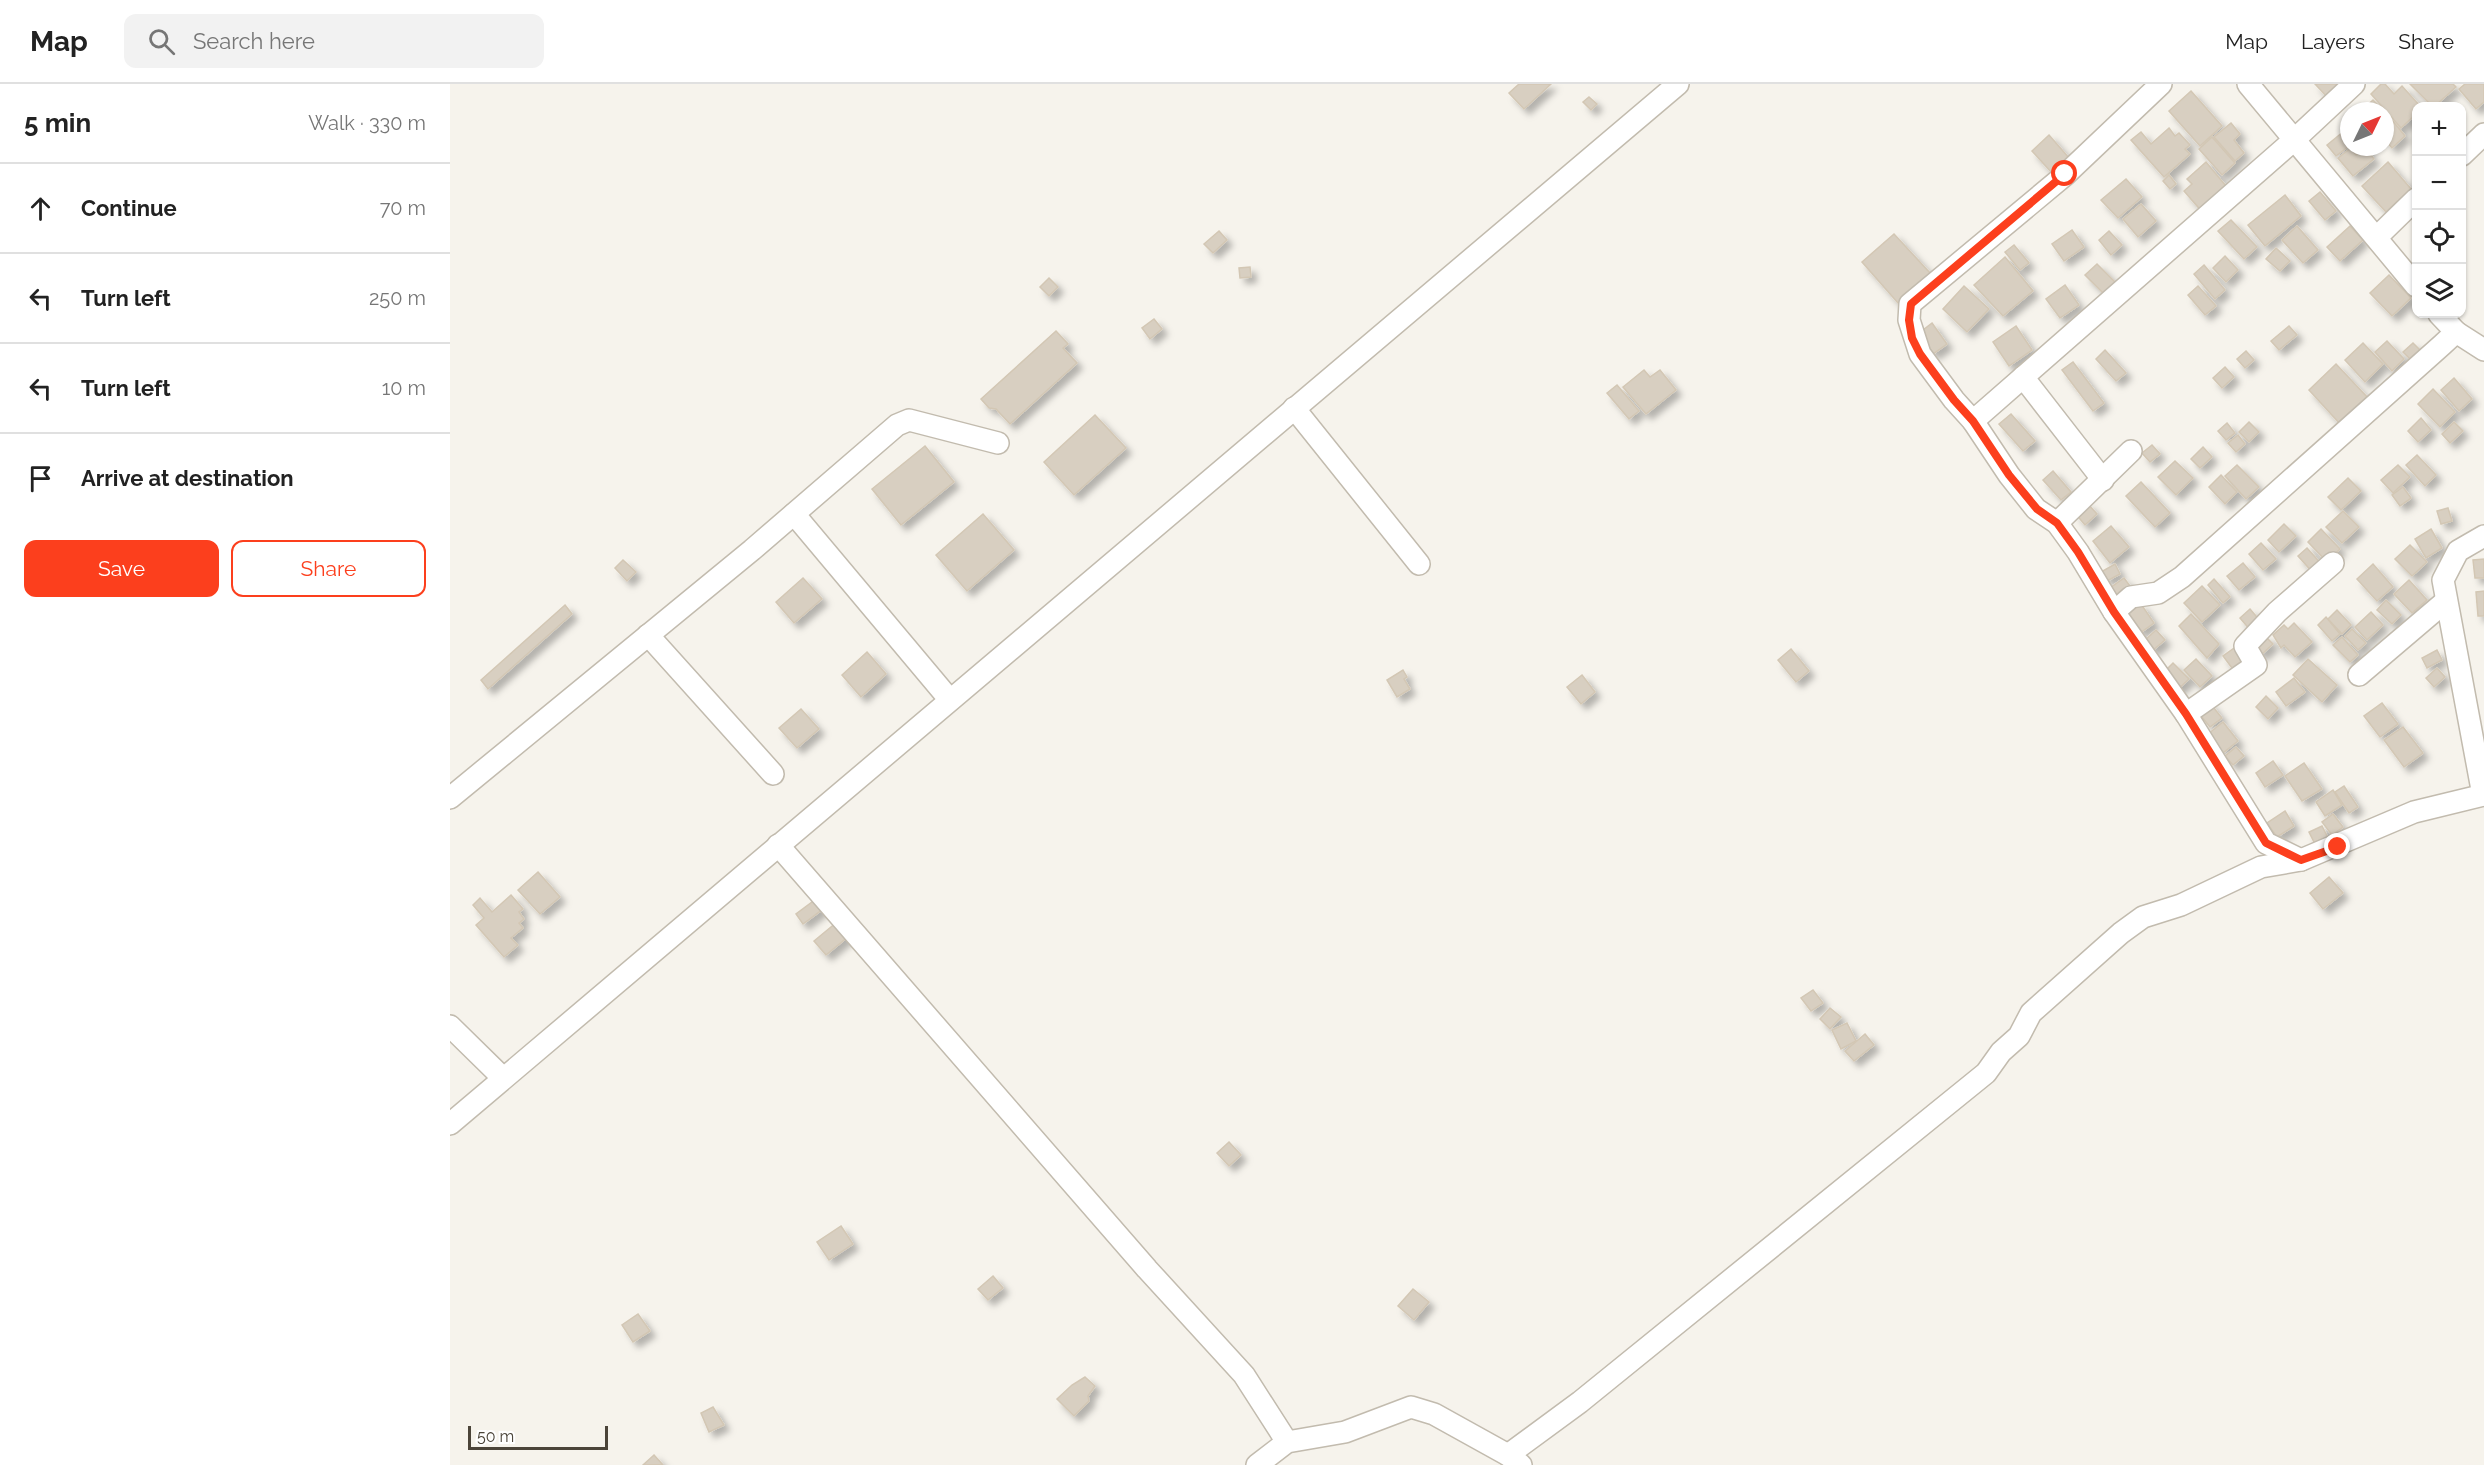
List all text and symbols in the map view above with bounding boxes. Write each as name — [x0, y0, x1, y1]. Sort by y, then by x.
search box — [124, 14, 544, 68]
text: Map — [30, 25, 88, 58]
icon: search — [145, 25, 178, 58]
text: Search here — [193, 28, 315, 54]
text: Map — [2225, 29, 2268, 54]
text: Layers — [2301, 29, 2365, 54]
text: Share — [2398, 29, 2454, 54]
north arrow — [2340, 102, 2394, 156]
map controls — [2412, 102, 2466, 318]
button: + — [2412, 102, 2466, 156]
text: 5 min — [24, 108, 91, 138]
text: Walk · 330 m — [308, 111, 426, 135]
button: − — [2412, 156, 2466, 210]
route start — [2051, 160, 2077, 186]
icon: ahead — [24, 192, 57, 225]
text: Continue — [81, 195, 177, 221]
text: 70 m — [380, 196, 426, 220]
button: locate — [2412, 210, 2466, 264]
button: layers — [2412, 264, 2466, 318]
icon: left — [24, 282, 57, 315]
text: Turn left — [81, 285, 171, 311]
text: 250 m — [369, 286, 426, 310]
icon: left — [24, 372, 57, 405]
text: Turn left — [81, 375, 171, 401]
text: 10 m — [382, 376, 426, 400]
icon: arrive — [24, 462, 57, 495]
text: Arrive at destination — [81, 465, 294, 491]
button: Save — [24, 540, 219, 597]
button: Share — [231, 540, 426, 597]
route end — [2324, 833, 2350, 859]
scale bar — [468, 1423, 608, 1450]
text: 50 m — [477, 1427, 514, 1446]

